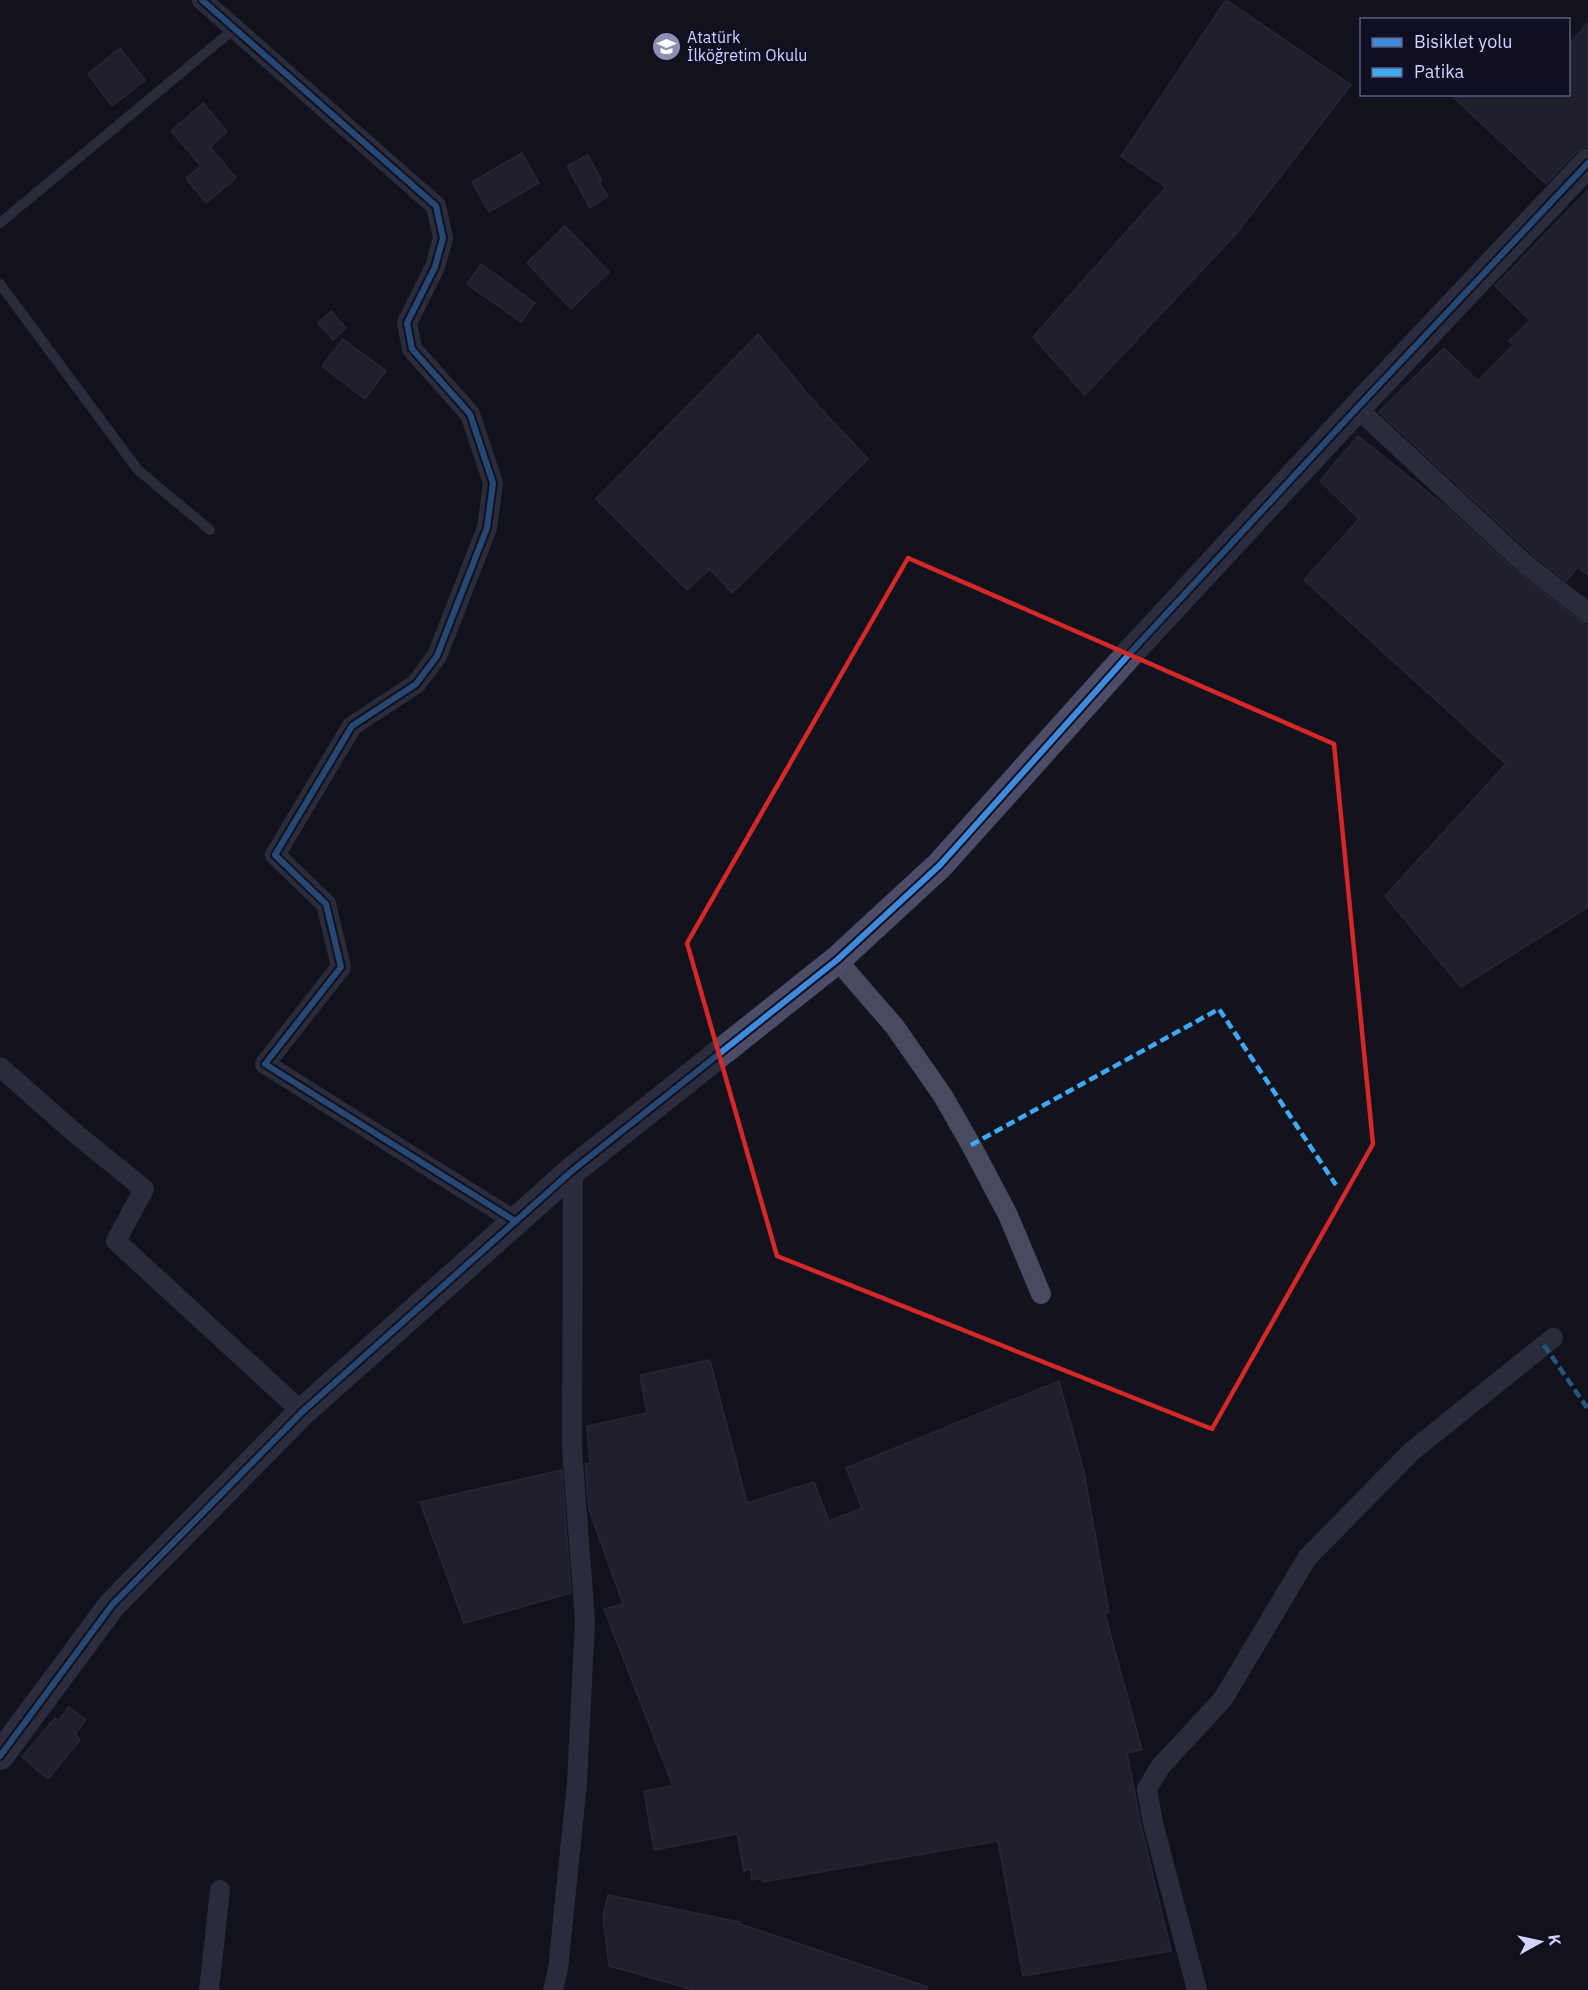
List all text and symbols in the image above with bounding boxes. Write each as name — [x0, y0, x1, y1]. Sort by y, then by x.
legend — [1360, 18, 1570, 96]
place label: Atatürk İlköğretim Okulu — [687, 27, 807, 65]
school or university icon: Atatürk İlköğretim Okulu — [650, 30, 682, 62]
text: Bisiklet yolu — [1414, 30, 1512, 53]
text: Patika — [1414, 60, 1465, 83]
north arrow — [1510, 1912, 1570, 1972]
text: K — [1544, 1933, 1566, 1947]

